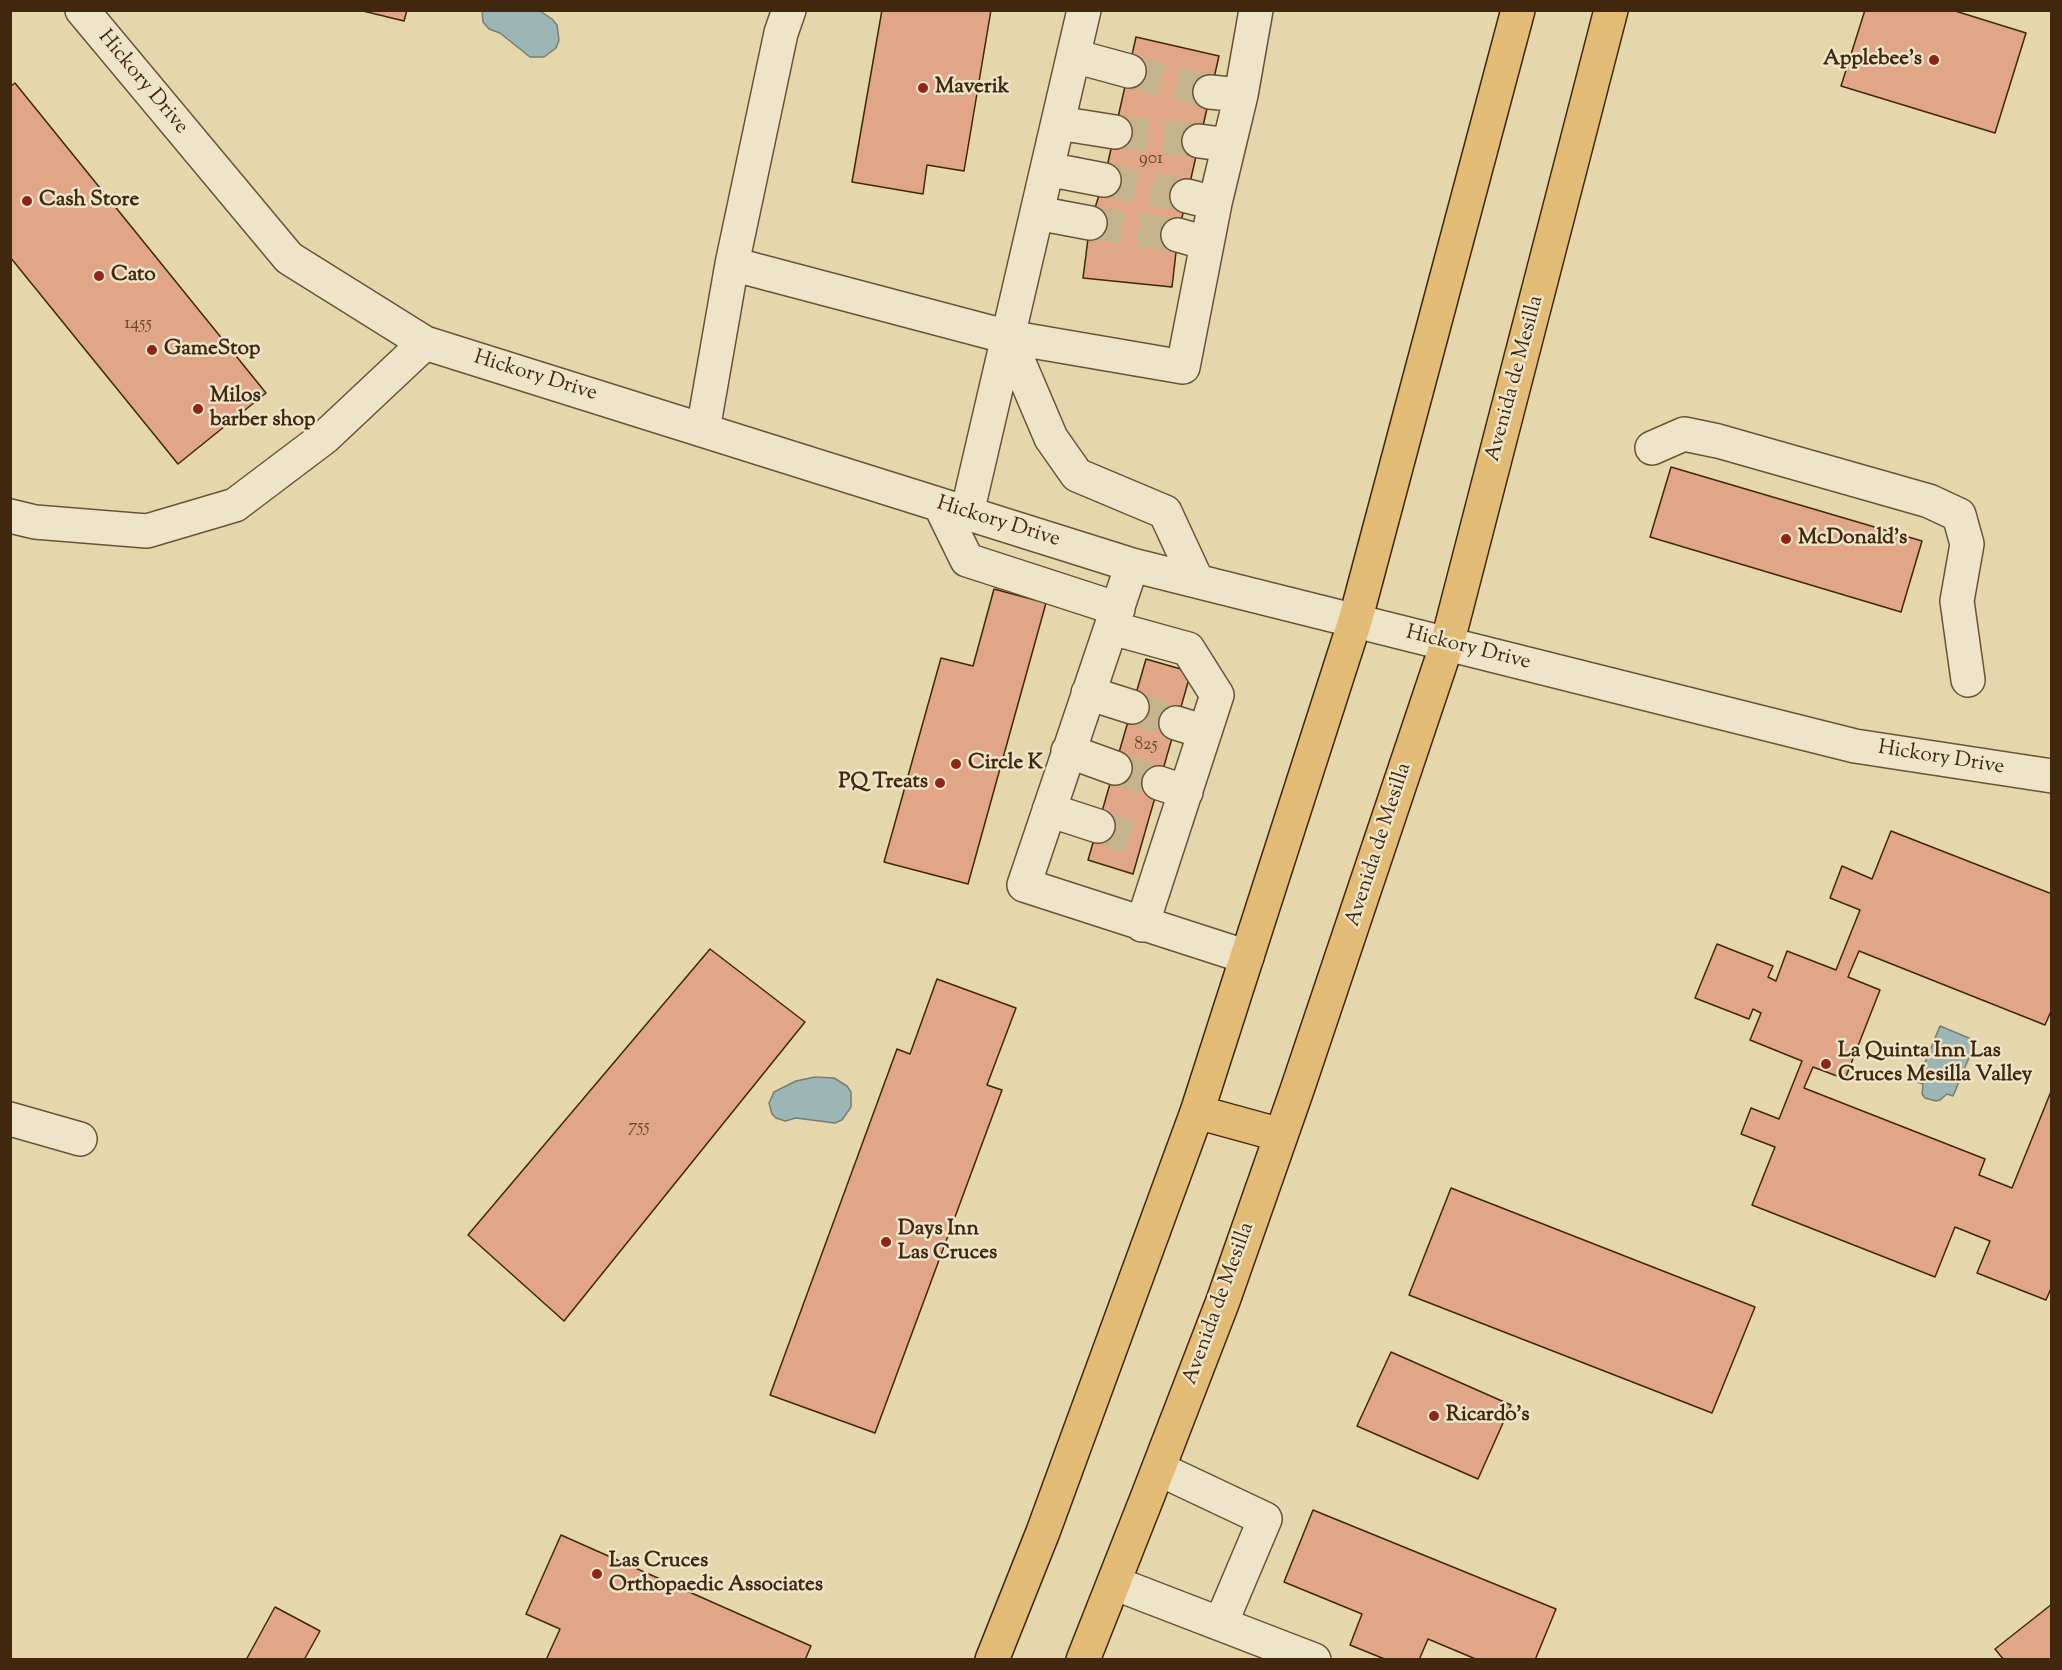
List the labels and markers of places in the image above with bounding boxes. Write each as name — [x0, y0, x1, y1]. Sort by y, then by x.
place label: Applebee's — [1823, 47, 1922, 73]
marker: Applebee's — [1927, 53, 1941, 67]
place label: Maverik — [935, 75, 1009, 101]
marker: Maverik — [916, 81, 930, 95]
place label: Cash Store — [39, 188, 139, 214]
marker: Cash Store — [20, 194, 34, 208]
place label: Cato — [111, 263, 156, 289]
marker: Cato — [92, 269, 106, 283]
place label: GameStop — [164, 337, 260, 363]
marker: GameStop — [145, 343, 159, 357]
place label: Milos barber shop — [210, 384, 315, 434]
marker: Milos barber shop — [191, 402, 205, 416]
place label: McDonald's — [1798, 526, 1907, 552]
marker: McDonald's — [1779, 532, 1793, 546]
place label: Circle K — [968, 751, 1043, 777]
marker: Circle K — [949, 757, 963, 771]
place label: PQ Treats — [839, 770, 928, 796]
marker: PQ Treats — [933, 776, 947, 790]
place label: La Quinta Inn Las Cruces Mesilla Valley — [1838, 1039, 2032, 1089]
marker: La Quinta Inn Las Cruces Mesilla Valley — [1819, 1057, 1833, 1071]
place label: Days Inn Las Cruces — [898, 1217, 997, 1267]
marker: Days Inn Las Cruces — [879, 1235, 893, 1249]
place label: Ricardo's — [1446, 1403, 1529, 1429]
marker: Ricardo's — [1427, 1409, 1441, 1423]
place label: Las Cruces Orthopaedic Associates — [609, 1549, 823, 1599]
marker: Las Cruces Orthopaedic Associates — [590, 1567, 604, 1581]

